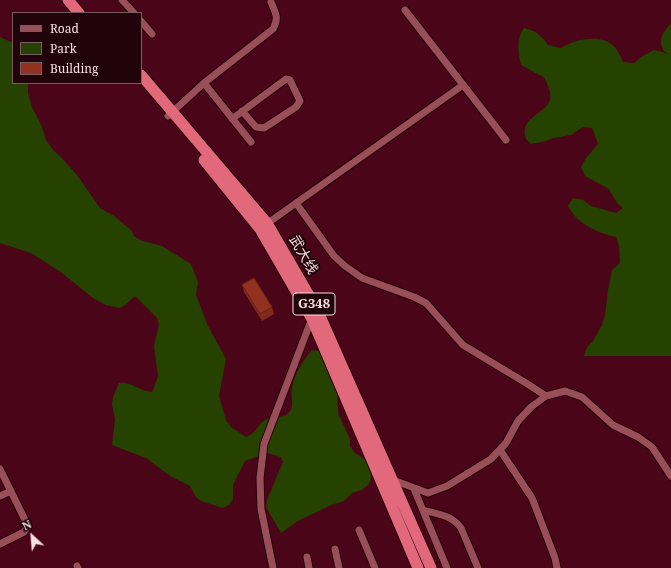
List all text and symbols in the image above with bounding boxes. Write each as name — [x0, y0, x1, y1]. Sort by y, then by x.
legend — [12, 12, 142, 84]
text: Road — [50, 20, 79, 37]
text: Park — [50, 40, 77, 57]
text: Building — [50, 60, 98, 77]
street label: 武大线 — [285, 233, 321, 277]
road number: G348 — [293, 293, 335, 315]
north arrow — [12, 516, 52, 556]
text: N — [19, 516, 34, 533]

